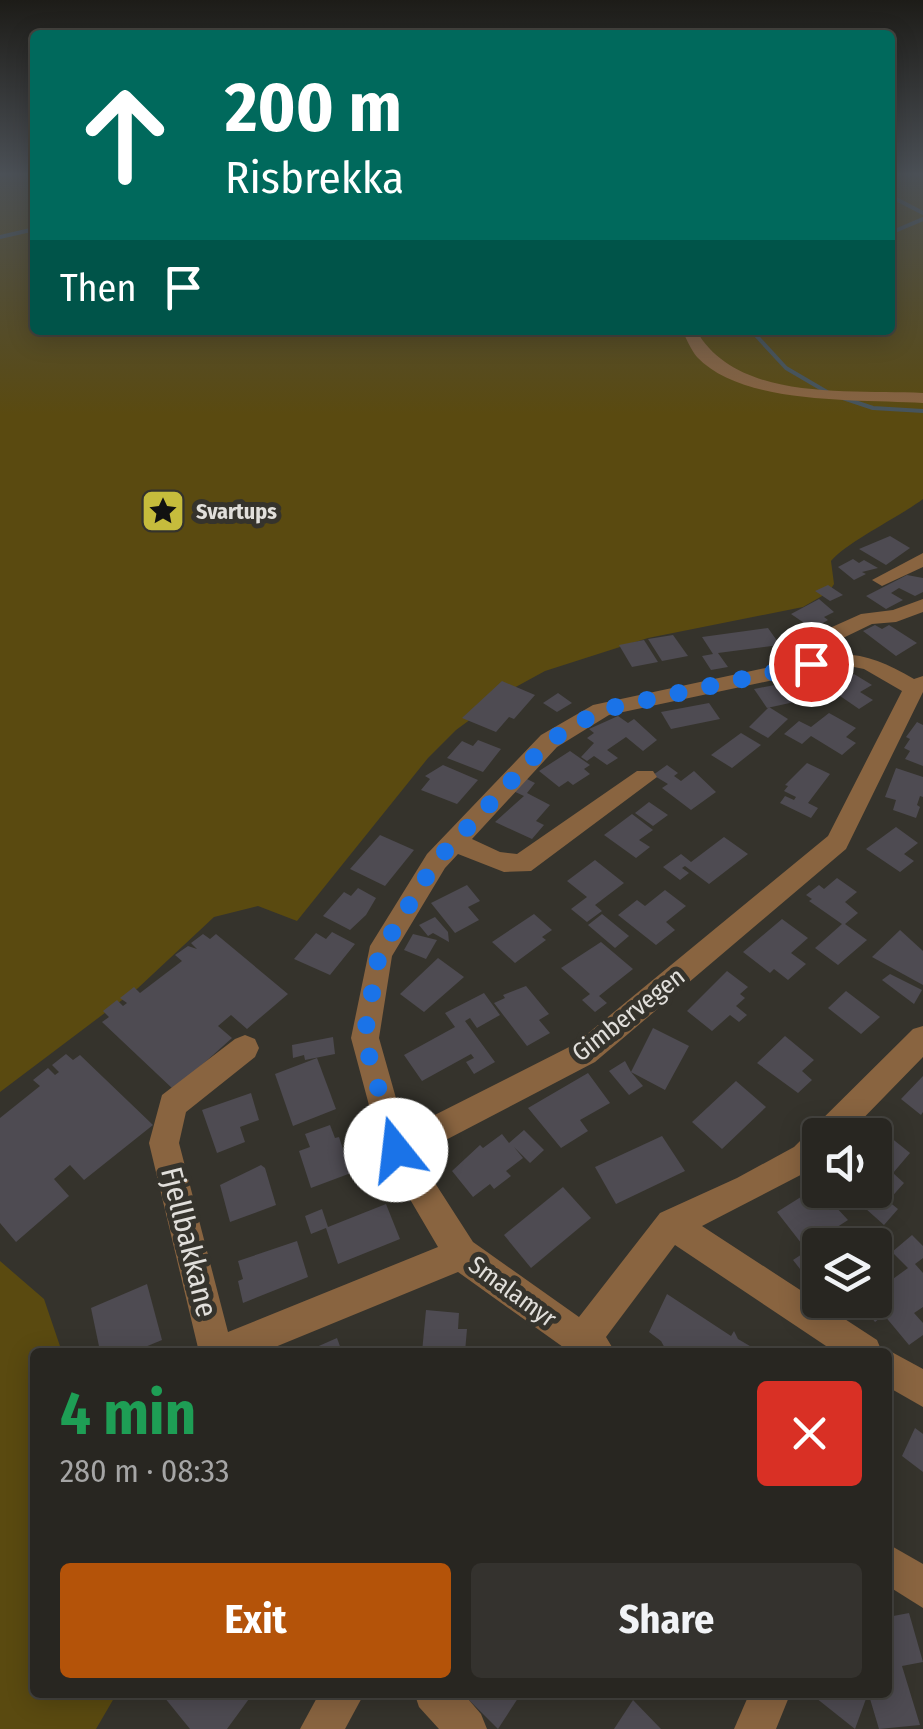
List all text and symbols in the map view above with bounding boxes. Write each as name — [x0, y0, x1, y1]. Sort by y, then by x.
text: 200 m — [225, 66, 402, 150]
icon: ahead — [60, 70, 190, 200]
text: Risbrekka — [225, 151, 404, 205]
icon: arrive — [156, 260, 211, 315]
text: Then — [60, 265, 136, 311]
place icon: Svartups — [140, 488, 186, 534]
place label: Svartups — [196, 498, 277, 525]
pin — [769, 622, 854, 707]
icon: arrive — [784, 637, 839, 692]
street label: Gimbervegen — [566, 962, 691, 1068]
position arrow — [344, 1098, 448, 1202]
map controls — [802, 1118, 892, 1318]
button: sound — [802, 1118, 892, 1208]
street label: Fjellbakkane — [153, 1163, 225, 1321]
button: layers — [802, 1228, 892, 1318]
street label: Smalamyr — [463, 1250, 562, 1334]
text: 4 min — [60, 1378, 196, 1450]
button: close — [757, 1381, 862, 1486]
text: 280 m · 08:33 — [60, 1452, 229, 1490]
button: Exit — [60, 1563, 451, 1678]
button: Share — [471, 1563, 862, 1678]

